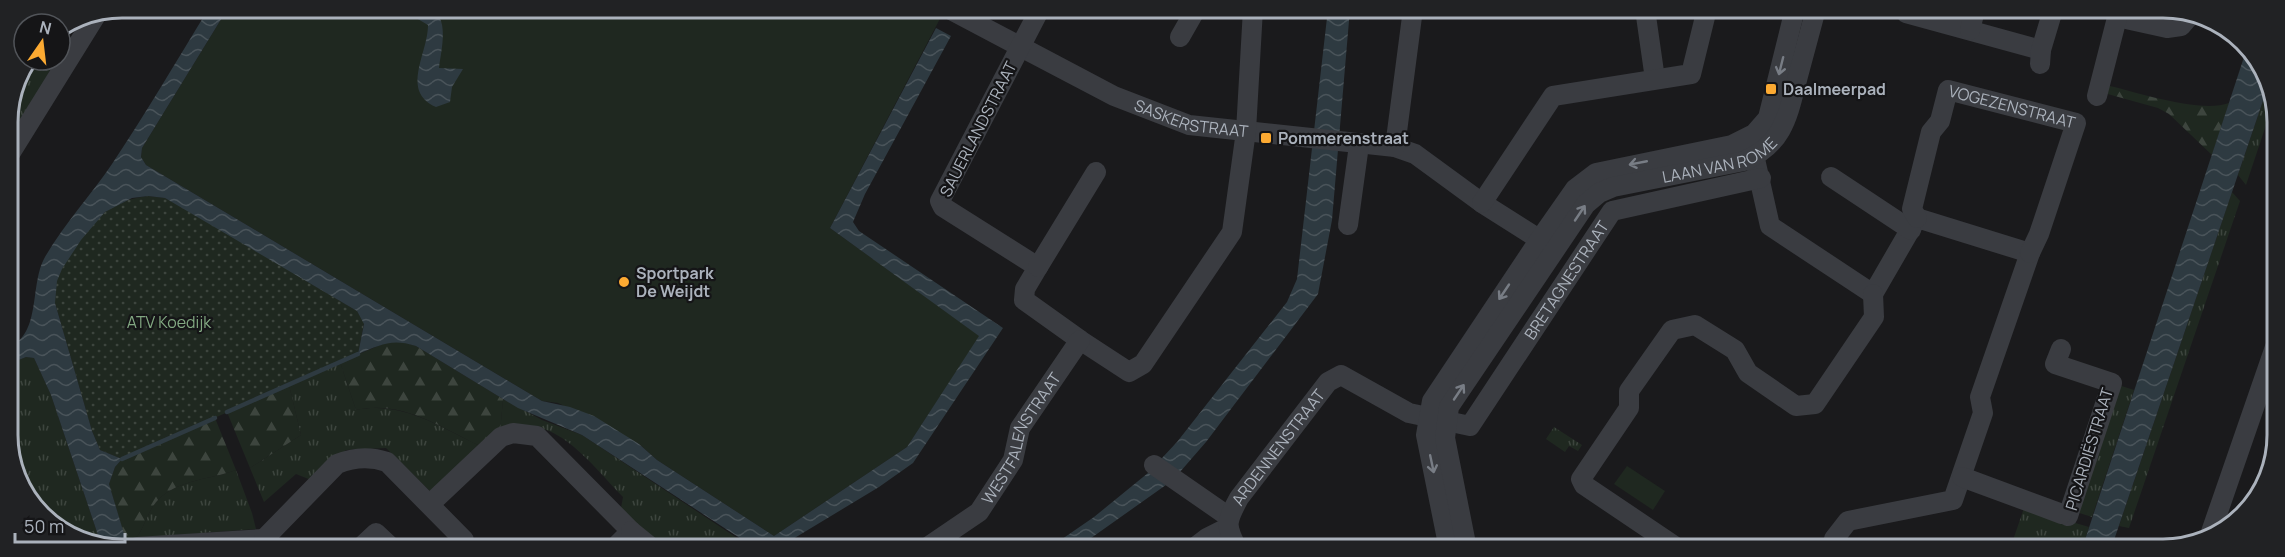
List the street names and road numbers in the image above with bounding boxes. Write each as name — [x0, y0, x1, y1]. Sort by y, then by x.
street label: SAUERLANDSTRAAT — [934, 57, 1022, 200]
street label: VOGEZENSTRAAT — [1946, 80, 2078, 134]
street label: SASKERSTRAAT — [1131, 94, 1250, 142]
street label: LAAN VAN ROME — [1660, 132, 1782, 188]
street label: BRETAGNESTRAAT — [1519, 216, 1614, 344]
street label: WESTFALENSTRAAT — [976, 368, 1066, 508]
street label: ARDENNENSTRAAT — [1226, 384, 1330, 509]
street label: PICARDIËSTRAAT — [2060, 385, 2118, 513]

